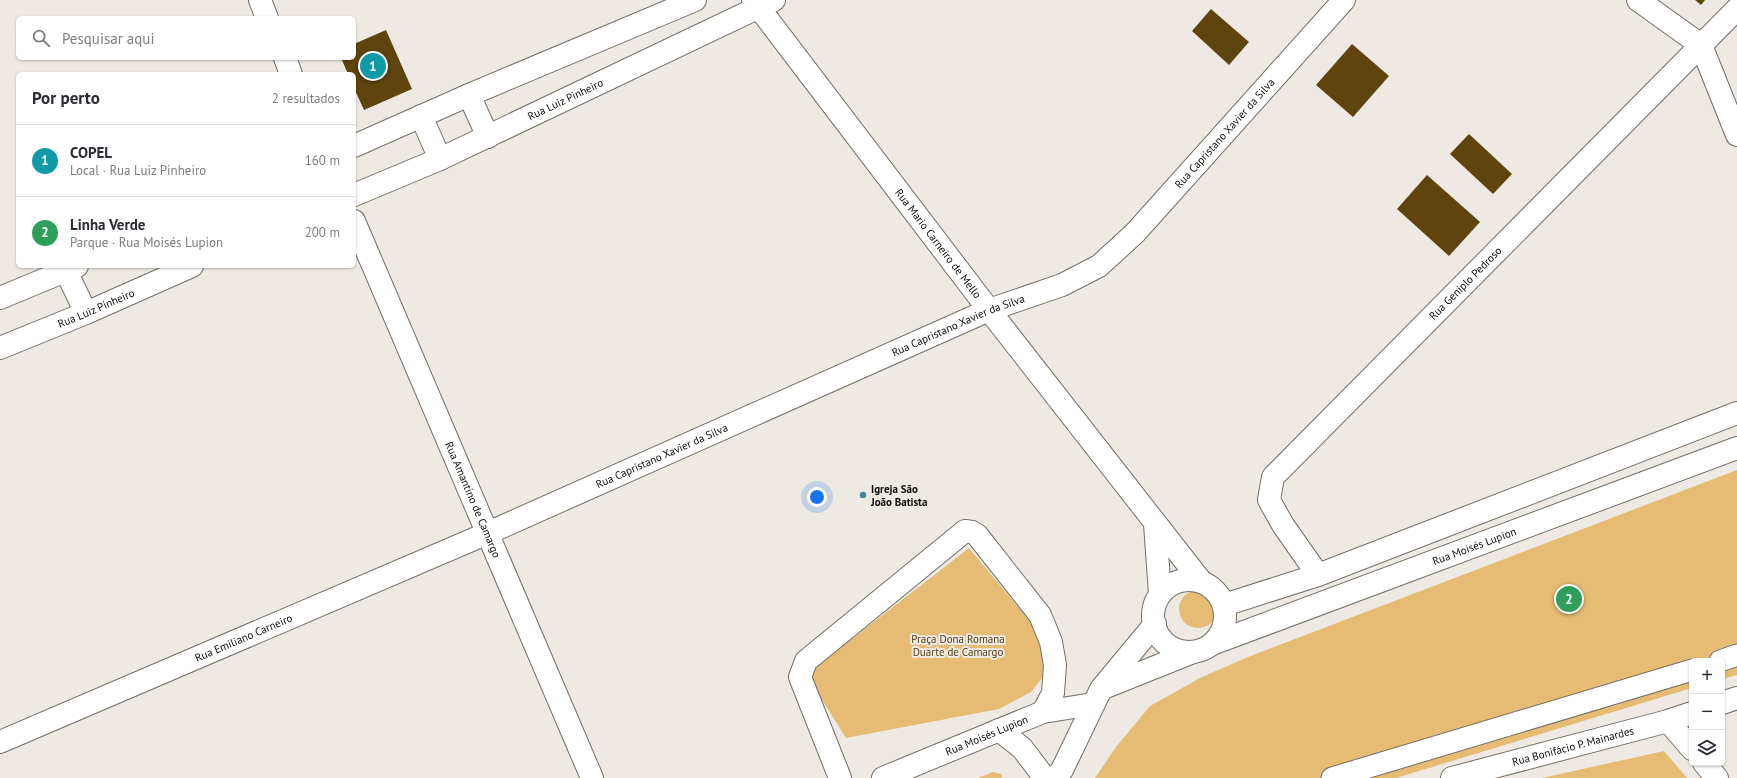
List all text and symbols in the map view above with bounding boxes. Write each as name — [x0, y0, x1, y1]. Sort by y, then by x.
search box — [16, 16, 356, 60]
icon: search — [30, 27, 52, 49]
text: Pesquisar aqui — [62, 29, 154, 48]
pin: 1 — [360, 51, 386, 81]
street label: Rua Luiz Pinheiro — [525, 75, 605, 123]
street label: Rua Capristano Xavier da Silva — [1172, 75, 1278, 191]
text: Por perto — [32, 87, 100, 109]
text: 2 resultados — [272, 90, 340, 107]
text: COPEL — [70, 143, 112, 162]
text: 1 — [41, 152, 49, 169]
text: 160 m — [305, 152, 340, 169]
text: Local · Rua Luiz Pinheiro — [70, 162, 206, 179]
street label: Rua Mario Carneiro de Mello — [892, 186, 985, 301]
text: Linha Verde — [70, 215, 145, 234]
text: 2 — [41, 224, 49, 241]
text: 200 m — [305, 224, 340, 241]
text: Parque · Rua Moisés Lupion — [70, 234, 223, 251]
street label: Rua Geniplo Pedroso — [1426, 244, 1505, 323]
street label: Rua Luiz Pinheiro — [56, 285, 137, 331]
street label: Rua Capristano Xavier da Silva — [890, 291, 1027, 359]
street label: Rua Capristano Xavier da Silva — [594, 420, 730, 491]
street label: Rua Amantino de Camargo — [442, 439, 504, 560]
place label: Igreja São João Batista — [870, 482, 927, 509]
your location — [807, 487, 827, 507]
marker: Igreja São João Batista — [858, 490, 868, 500]
street label: Rua Moisés Lupion — [1430, 524, 1518, 568]
pin: 2 — [1556, 584, 1582, 614]
street label: Rua Emiliano Carneiro — [193, 611, 295, 665]
park label: Praça Dona Romana Duarte de Camargo — [911, 632, 1005, 659]
map controls — [1689, 658, 1725, 766]
button: + — [1689, 658, 1725, 694]
button: − — [1689, 694, 1725, 730]
street label: Rua Moisés Lupion — [943, 712, 1030, 759]
street label: Rua Bonifácio P. Mainardes — [1510, 723, 1636, 769]
button: layers — [1689, 730, 1725, 766]

